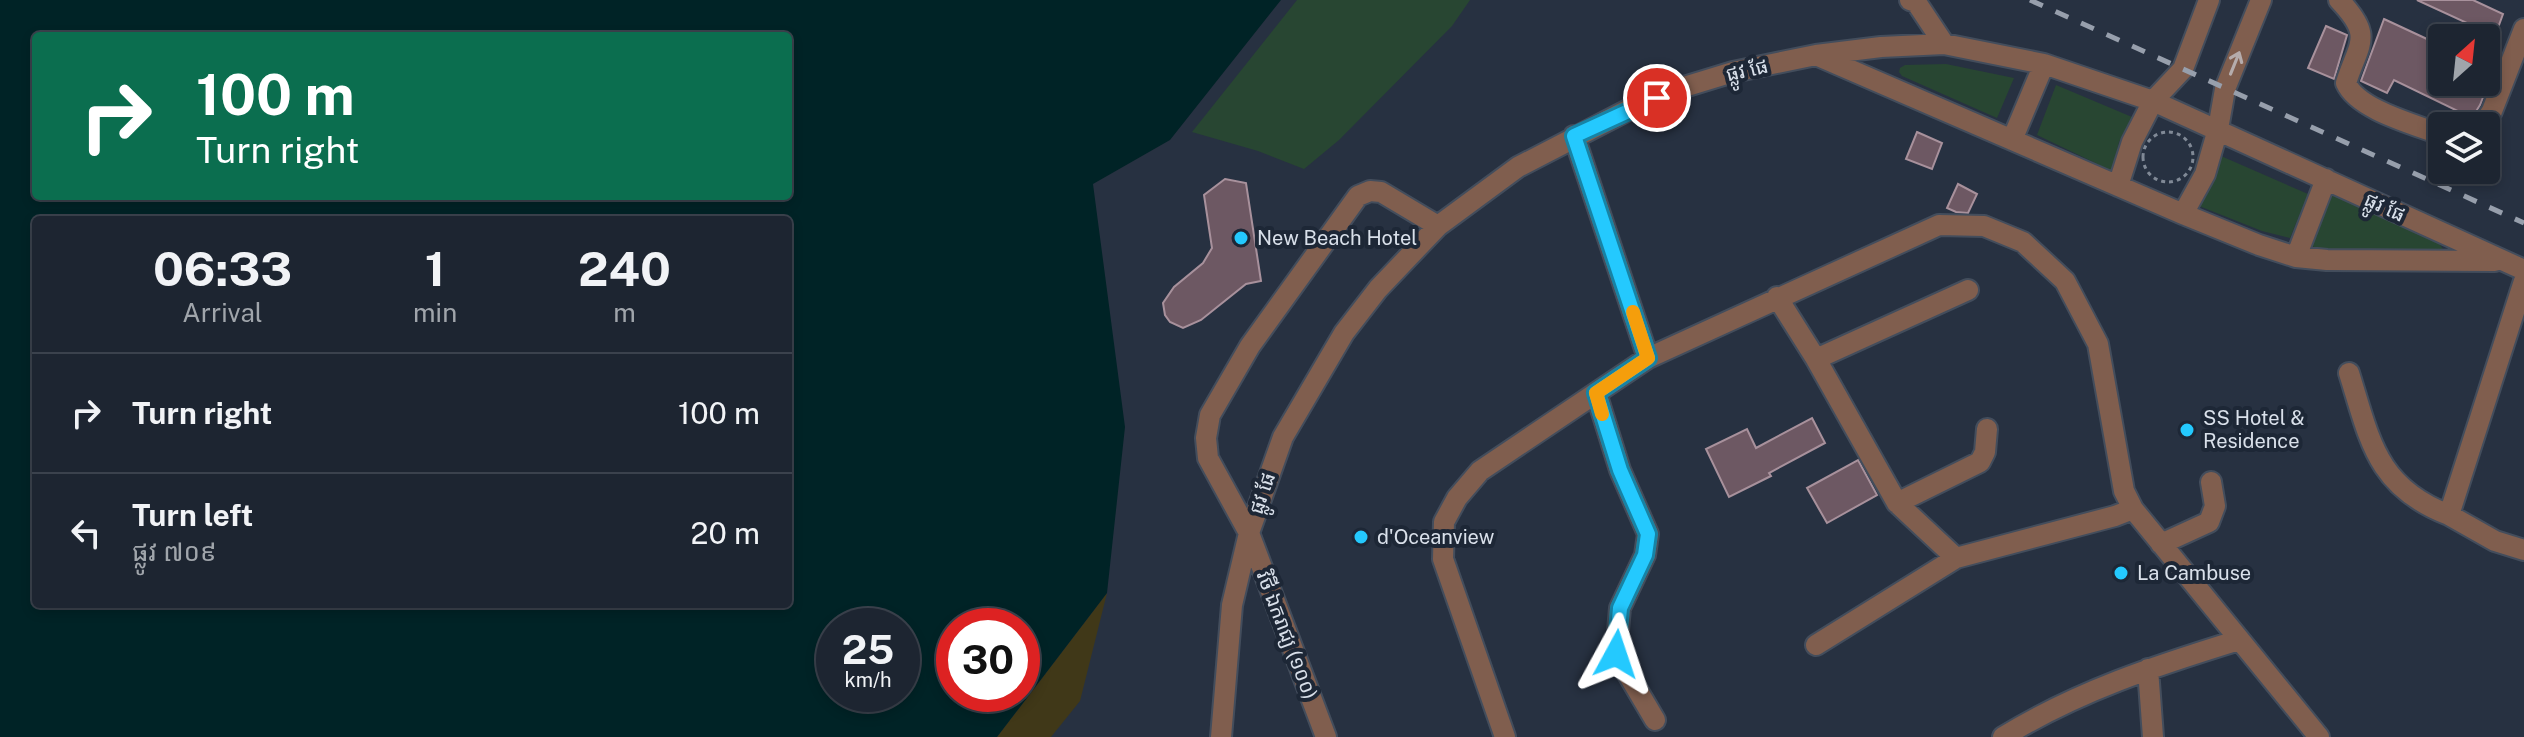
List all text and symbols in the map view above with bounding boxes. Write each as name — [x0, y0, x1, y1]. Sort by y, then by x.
north arrow — [2428, 24, 2500, 96]
map controls — [2428, 24, 2500, 184]
one-way arrow — [2229, 51, 2243, 76]
street label: ផ្លូវ ផែ — [1724, 54, 1772, 93]
text: 100 m — [196, 62, 355, 128]
icon: right — [64, 64, 168, 168]
pin — [1623, 64, 1691, 132]
icon: arrive — [1635, 76, 1679, 120]
button: layers — [2428, 112, 2500, 184]
text: Turn right — [196, 129, 359, 171]
street label: ផ្លូវ ផែ — [2358, 187, 2409, 233]
place label: New Beach Hotel — [1257, 226, 1417, 250]
marker: New Beach Hotel — [1232, 229, 1250, 247]
text: 06:33 — [153, 240, 292, 297]
text: 1 — [425, 240, 445, 297]
text: 240 — [578, 240, 671, 297]
text: Arrival — [182, 297, 263, 328]
text: min — [413, 297, 457, 328]
text: m — [613, 297, 636, 328]
icon: right — [64, 391, 108, 435]
text: Turn right — [132, 395, 272, 431]
text: 100 m — [678, 395, 760, 431]
place label: SS Hotel & Residence — [2203, 406, 2305, 453]
marker: SS Hotel & Residence — [2178, 421, 2196, 439]
street label: ផ្លូវ ផែ — [1244, 469, 1287, 519]
text: Turn left — [132, 497, 253, 533]
icon: left — [64, 511, 108, 555]
text: 20 m — [691, 515, 760, 551]
place label: d'Oceanview — [1377, 525, 1495, 549]
marker: d'Oceanview — [1352, 528, 1370, 546]
text: ផ្លូវ ៧០៩ — [132, 536, 217, 567]
place label: La Cambuse — [2137, 561, 2251, 585]
marker: La Cambuse — [2112, 564, 2130, 582]
street label: វិថី ឯករាជ្យ (១០០) — [1251, 567, 1323, 703]
speed limit sign: 30 — [936, 608, 1040, 712]
position arrow — [1574, 612, 1658, 696]
text: 25 — [842, 626, 894, 673]
text: km/h — [844, 668, 892, 692]

